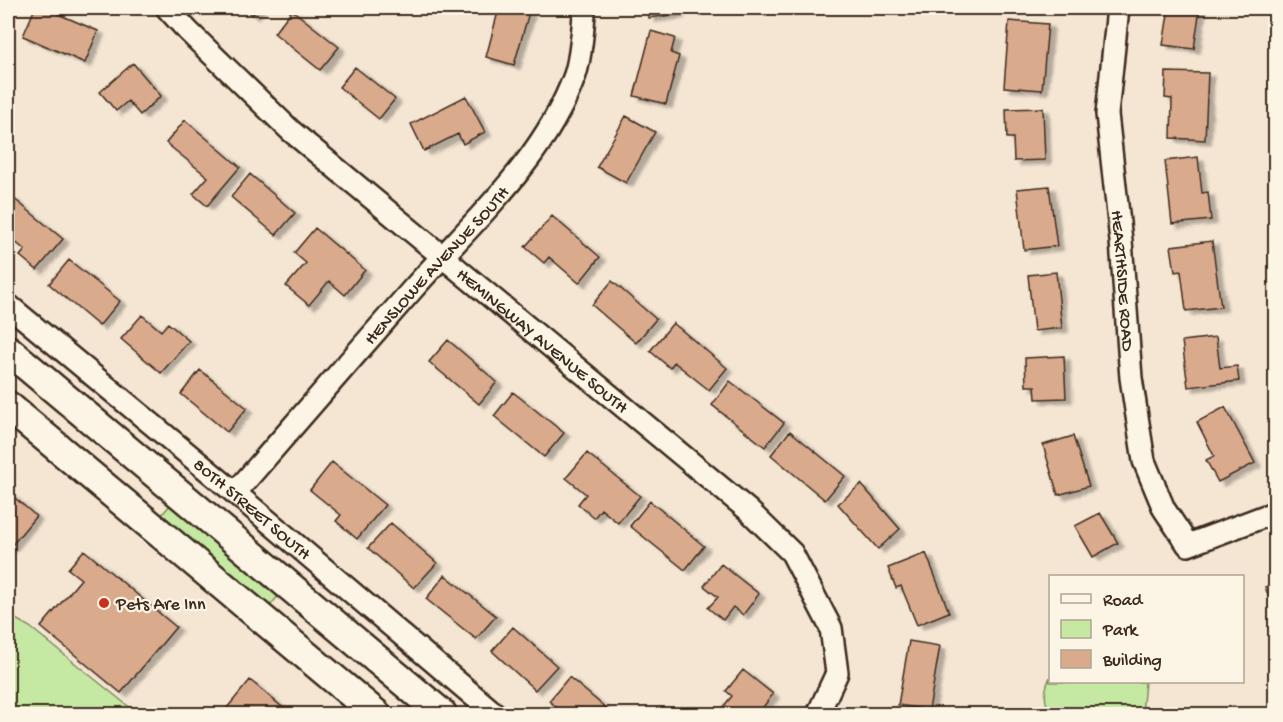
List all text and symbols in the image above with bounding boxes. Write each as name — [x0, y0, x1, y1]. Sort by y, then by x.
street label: HENSLOWE AVENUE SOUTH — [361, 183, 515, 350]
street label: HEARTHSIDE ROAD — [1105, 209, 1137, 352]
street label: HEMINGWAY AVENUE SOUTH — [451, 265, 632, 419]
street label: 80TH STREET SOUTH — [188, 455, 314, 566]
legend — [1049, 575, 1244, 683]
text: Road — [1103, 591, 1144, 612]
place label: Pets Are Inn — [115, 595, 206, 616]
marker: Pets Are Inn — [97, 596, 111, 610]
text: Park — [1102, 621, 1139, 642]
text: Building — [1102, 651, 1162, 672]

